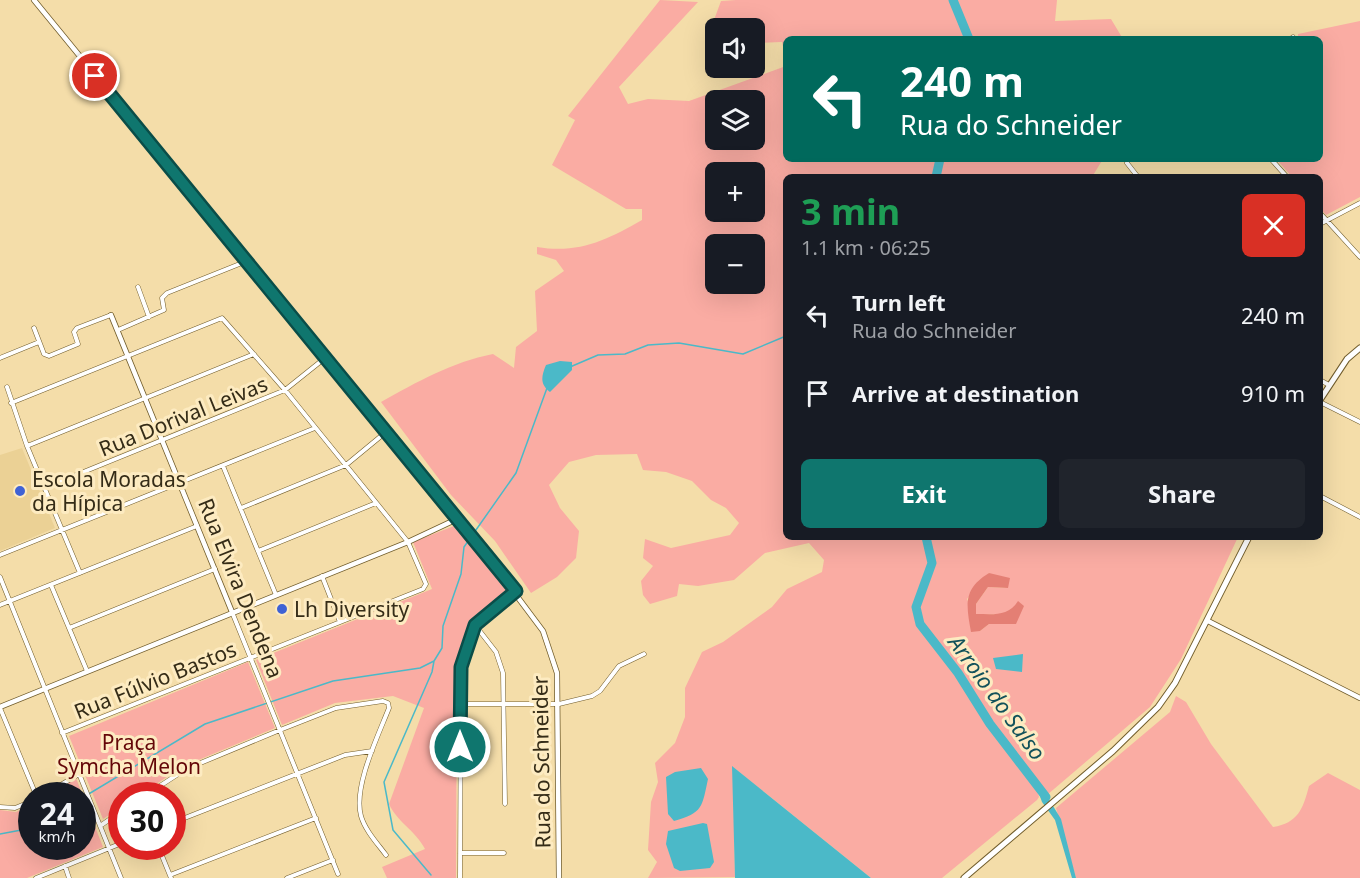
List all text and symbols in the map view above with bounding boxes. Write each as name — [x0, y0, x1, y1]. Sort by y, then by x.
map controls — [705, 18, 765, 294]
button: sound — [705, 18, 765, 78]
pin — [69, 50, 120, 101]
text: 240 m — [900, 52, 1024, 109]
icon: arrive — [78, 59, 111, 92]
icon: left — [801, 60, 879, 138]
button: layers — [705, 90, 765, 150]
text: Rua do Schneider — [900, 106, 1122, 143]
button: + — [705, 162, 765, 222]
text: 3 min — [801, 187, 900, 236]
button: close — [1242, 194, 1305, 257]
button: − — [705, 234, 765, 294]
text: 1.1 km · 06:25 — [801, 234, 931, 261]
text: Turn left — [852, 287, 946, 317]
icon: left — [801, 299, 834, 332]
text: 240 m — [1241, 300, 1305, 330]
text: Rua do Schneider — [852, 317, 1016, 344]
street label: Rua Dorival Leivas — [95, 369, 271, 463]
icon: arrive — [801, 377, 834, 410]
text: Arrive at destination — [852, 378, 1079, 408]
text: 910 m — [1241, 378, 1305, 408]
button: Exit — [801, 459, 1047, 528]
button: Share — [1059, 459, 1305, 528]
place label: Escola Moradas da Hípica — [32, 465, 186, 517]
marker: Escola Moradas da Hípica — [13, 484, 27, 498]
street label: Rua Elvira Dendena — [192, 494, 290, 682]
place label: Lh Diversity — [294, 595, 409, 623]
marker: Lh Diversity — [275, 602, 289, 616]
water label: Arroio do Salso — [941, 627, 1054, 766]
street label: Rua Fúlvio Bastos — [70, 635, 240, 725]
street label: Rua do Schneider — [525, 675, 557, 849]
position arrow — [428, 715, 492, 779]
park label: Praça Symcha Melon — [57, 728, 201, 780]
speed limit sign: 30 — [108, 782, 186, 860]
text: 24 — [40, 793, 74, 834]
text: km/h — [39, 826, 75, 846]

